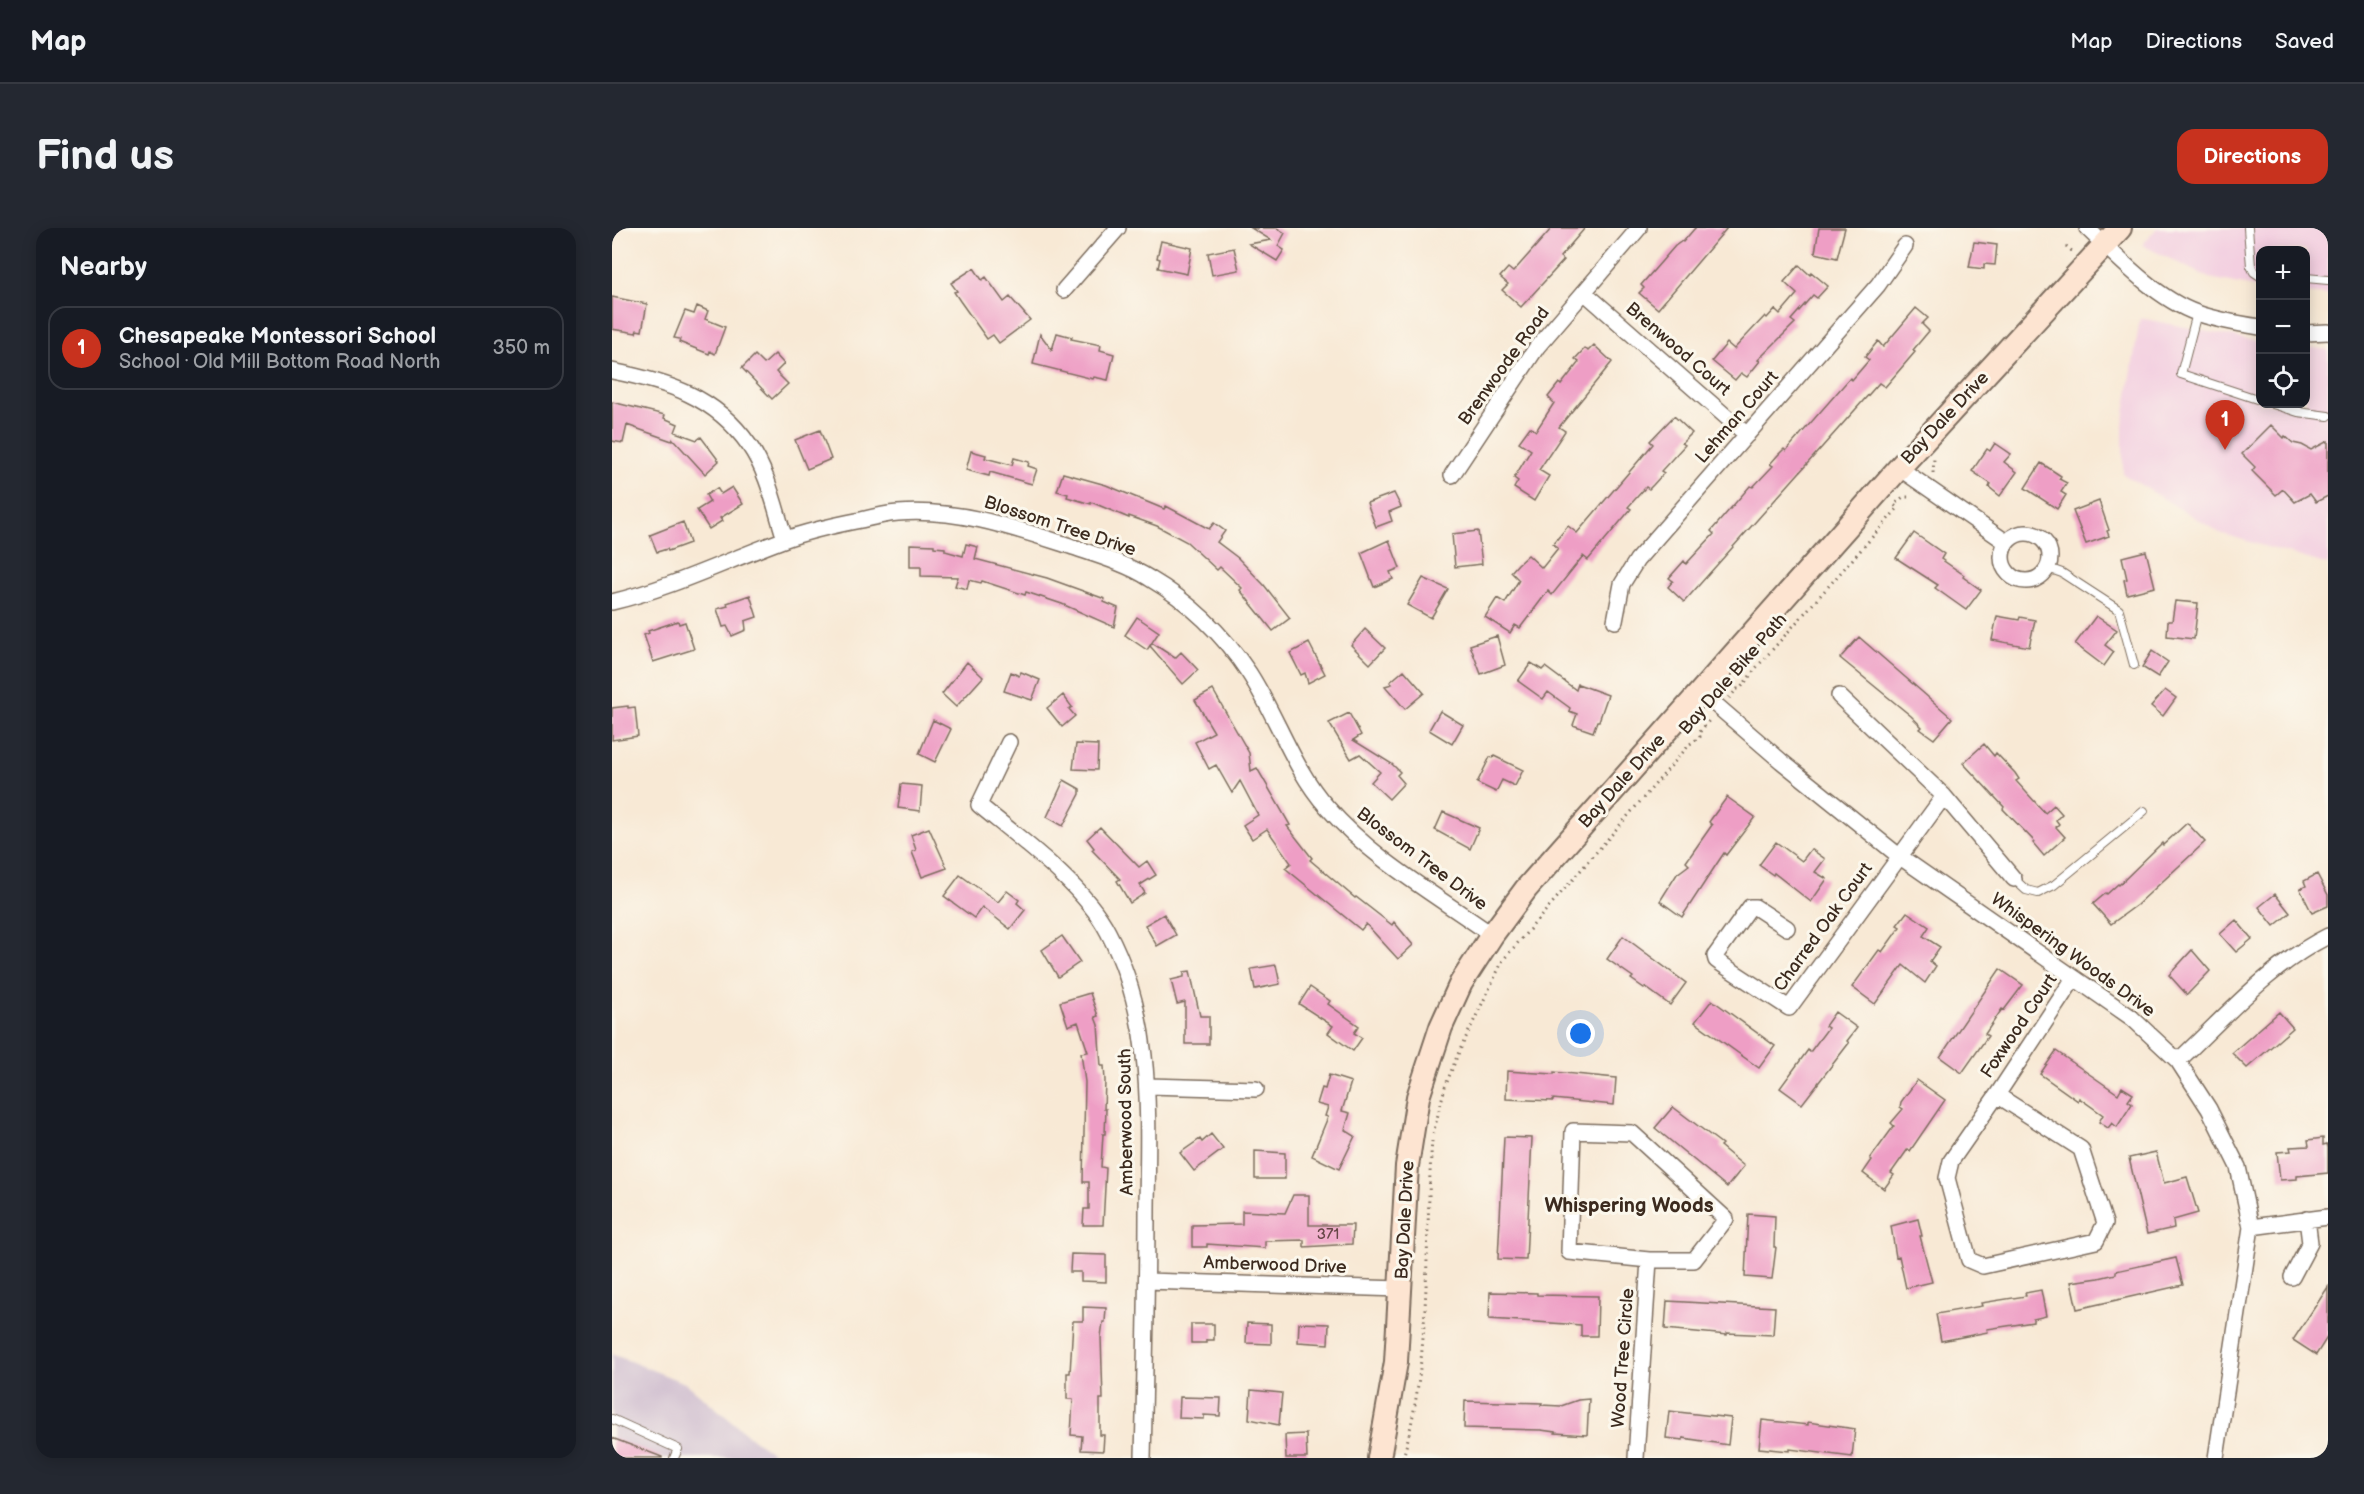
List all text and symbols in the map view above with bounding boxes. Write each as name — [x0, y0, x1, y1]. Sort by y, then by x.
text: Map — [30, 25, 86, 58]
text: Map — [2070, 29, 2113, 54]
text: Directions — [2146, 29, 2242, 54]
text: Saved — [2275, 29, 2334, 54]
button: Directions — [2177, 129, 2328, 184]
text: Find us — [36, 131, 174, 182]
map controls — [2256, 246, 2310, 408]
button: + — [2256, 246, 2310, 300]
text: Nearby — [60, 252, 147, 283]
street label: Brenwood Court — [1621, 298, 1735, 400]
button: − — [2256, 300, 2310, 354]
street label: Brenwoode Road — [1454, 303, 1554, 429]
text: Chesapeake Montessori School — [119, 323, 436, 350]
text: 1 — [77, 336, 86, 360]
text: 350 m — [493, 336, 550, 360]
text: School · Old Mill Bottom Road North — [119, 350, 440, 374]
button: locate — [2256, 354, 2310, 408]
street label: Lehman Court — [1691, 366, 1783, 468]
street label: Bay Dale Drive — [1897, 367, 1994, 469]
pin: 1 — [2206, 400, 2244, 450]
street label: Blossom Tree Drive — [981, 492, 1139, 561]
street label: Bay Dale Bike Path — [1675, 609, 1791, 739]
street label: Bay Dale Drive — [1574, 729, 1670, 832]
street label: Blossom Tree Drive — [1352, 803, 1492, 915]
street label: Charred Oak Court — [1769, 858, 1877, 995]
street label: Whispering Woods Drive — [1987, 888, 2159, 1022]
street label: Foxwood Court — [1976, 970, 2062, 1082]
your location — [1566, 1019, 1595, 1048]
street label: Amberwood South — [1114, 1048, 1138, 1196]
street label: Bay Dale Drive — [1391, 1160, 1419, 1280]
district label: Whispering Woods — [1545, 1194, 1714, 1218]
house number: 371 — [1317, 1225, 1339, 1244]
street label: Amberwood Drive — [1203, 1252, 1347, 1278]
street label: Wood Tree Circle — [1608, 1287, 1638, 1429]

